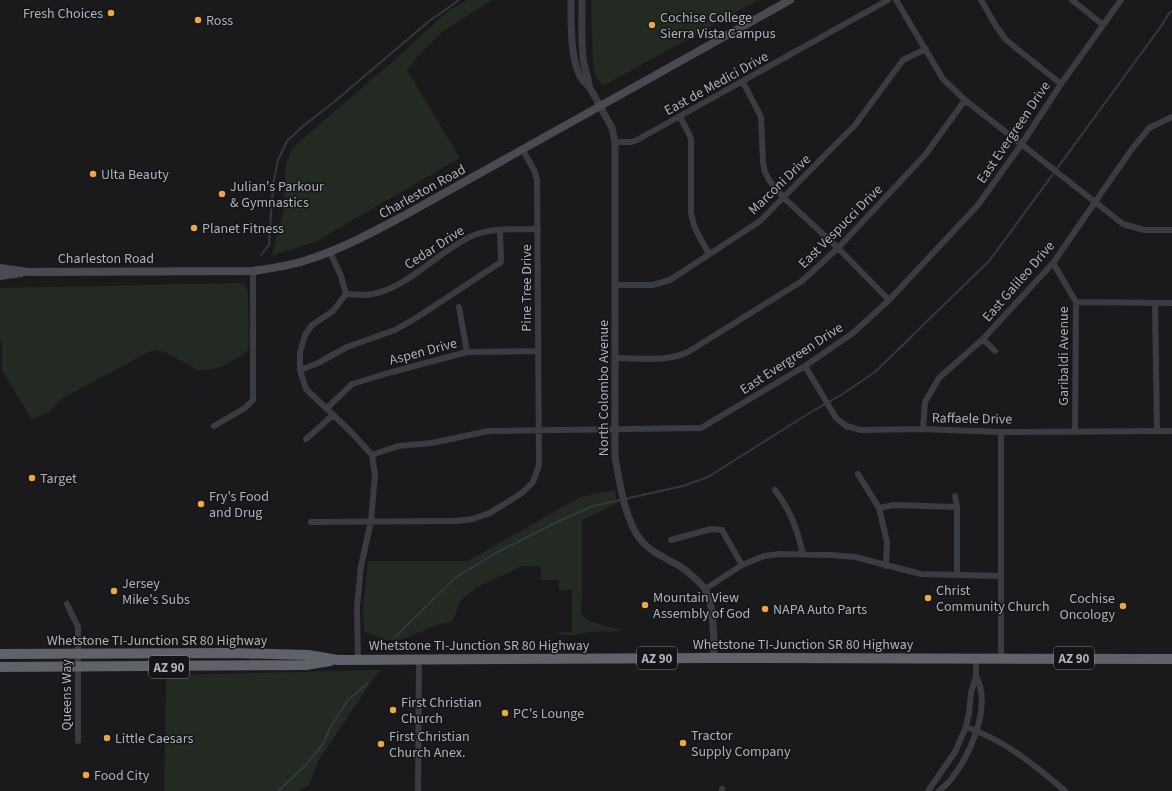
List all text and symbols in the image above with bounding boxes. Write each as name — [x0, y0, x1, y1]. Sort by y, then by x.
place label: Fresh Choices — [23, 4, 103, 24]
marker: Fresh Choices — [106, 8, 116, 18]
place label: Cochise College Sierra Vista Campus — [660, 8, 776, 44]
place label: Ross — [206, 11, 233, 31]
marker: Ross — [193, 15, 203, 25]
marker: Cochise College Sierra Vista Campus — [647, 20, 657, 30]
street label: East de Medici Drive — [661, 47, 772, 121]
street label: East Evergreen Drive — [972, 77, 1056, 188]
street label: Marconi Drive — [744, 150, 815, 220]
street label: Charleston Road — [376, 160, 469, 224]
place label: Ulta Beauty — [101, 165, 169, 185]
marker: Ulta Beauty — [88, 169, 98, 179]
place label: Julian's Parkour & Gymnastics — [230, 177, 324, 213]
street label: East Vespucci Drive — [794, 180, 887, 273]
marker: Julian's Parkour & Gymnastics — [217, 189, 227, 199]
place label: Planet Fitness — [202, 219, 284, 239]
street label: Cedar Drive — [401, 221, 468, 275]
marker: Planet Fitness — [189, 223, 199, 233]
street label: East Galileo Drive — [978, 237, 1060, 327]
street label: Pine Tree Drive — [517, 244, 537, 332]
street label: Charleston Road — [58, 249, 154, 269]
street label: Garibaldi Avenue — [1054, 306, 1074, 406]
street label: East Evergreen Drive — [736, 318, 847, 400]
street label: North Colombo Avenue — [594, 320, 614, 456]
street label: Aspen Drive — [387, 333, 459, 371]
street label: Raffaele Drive — [932, 408, 1012, 430]
place label: Target — [40, 469, 77, 489]
marker: Target — [27, 473, 37, 483]
place label: Fry's Food and Drug — [209, 487, 269, 523]
marker: Fry's Food and Drug — [196, 499, 206, 509]
place label: Jersey Mike's Subs — [122, 574, 190, 610]
place label: Christ Community Church — [936, 581, 1050, 617]
marker: Jersey Mike's Subs — [109, 586, 119, 596]
place label: Mountain View Assembly of God — [653, 588, 750, 624]
place label: Cochise Oncology — [1059, 589, 1115, 625]
marker: Christ Community Church — [923, 593, 933, 603]
marker: Mountain View Assembly of God — [640, 600, 650, 610]
place label: NAPA Auto Parts — [773, 600, 867, 620]
marker: Cochise Oncology — [1118, 601, 1128, 611]
marker: NAPA Auto Parts — [760, 604, 770, 614]
street label: Whetstone TI-Junction SR 80 Highway — [47, 631, 268, 651]
street label: Whetstone TI-Junction SR 80 Highway — [693, 635, 914, 655]
street label: Whetstone TI-Junction SR 80 Highway — [369, 636, 590, 656]
road number: AZ 90 — [637, 647, 677, 669]
road number: AZ 90 — [1054, 647, 1094, 669]
road number: AZ 90 — [149, 656, 189, 678]
street label: Queens Way — [57, 659, 77, 731]
place label: First Christian Church — [401, 693, 482, 729]
place label: PC's Lounge — [513, 704, 584, 724]
marker: First Christian Church — [388, 705, 398, 715]
marker: PC's Lounge — [500, 708, 510, 718]
place label: Tractor Supply Company — [691, 726, 791, 762]
place label: First Christian Church Anex. — [389, 727, 470, 763]
place label: Little Caesars — [115, 729, 193, 749]
marker: Little Caesars — [102, 733, 112, 743]
marker: Tractor Supply Company — [678, 738, 688, 748]
marker: First Christian Church Anex. — [376, 739, 386, 749]
place label: Food City — [94, 766, 150, 786]
marker: Food City — [81, 770, 91, 780]

